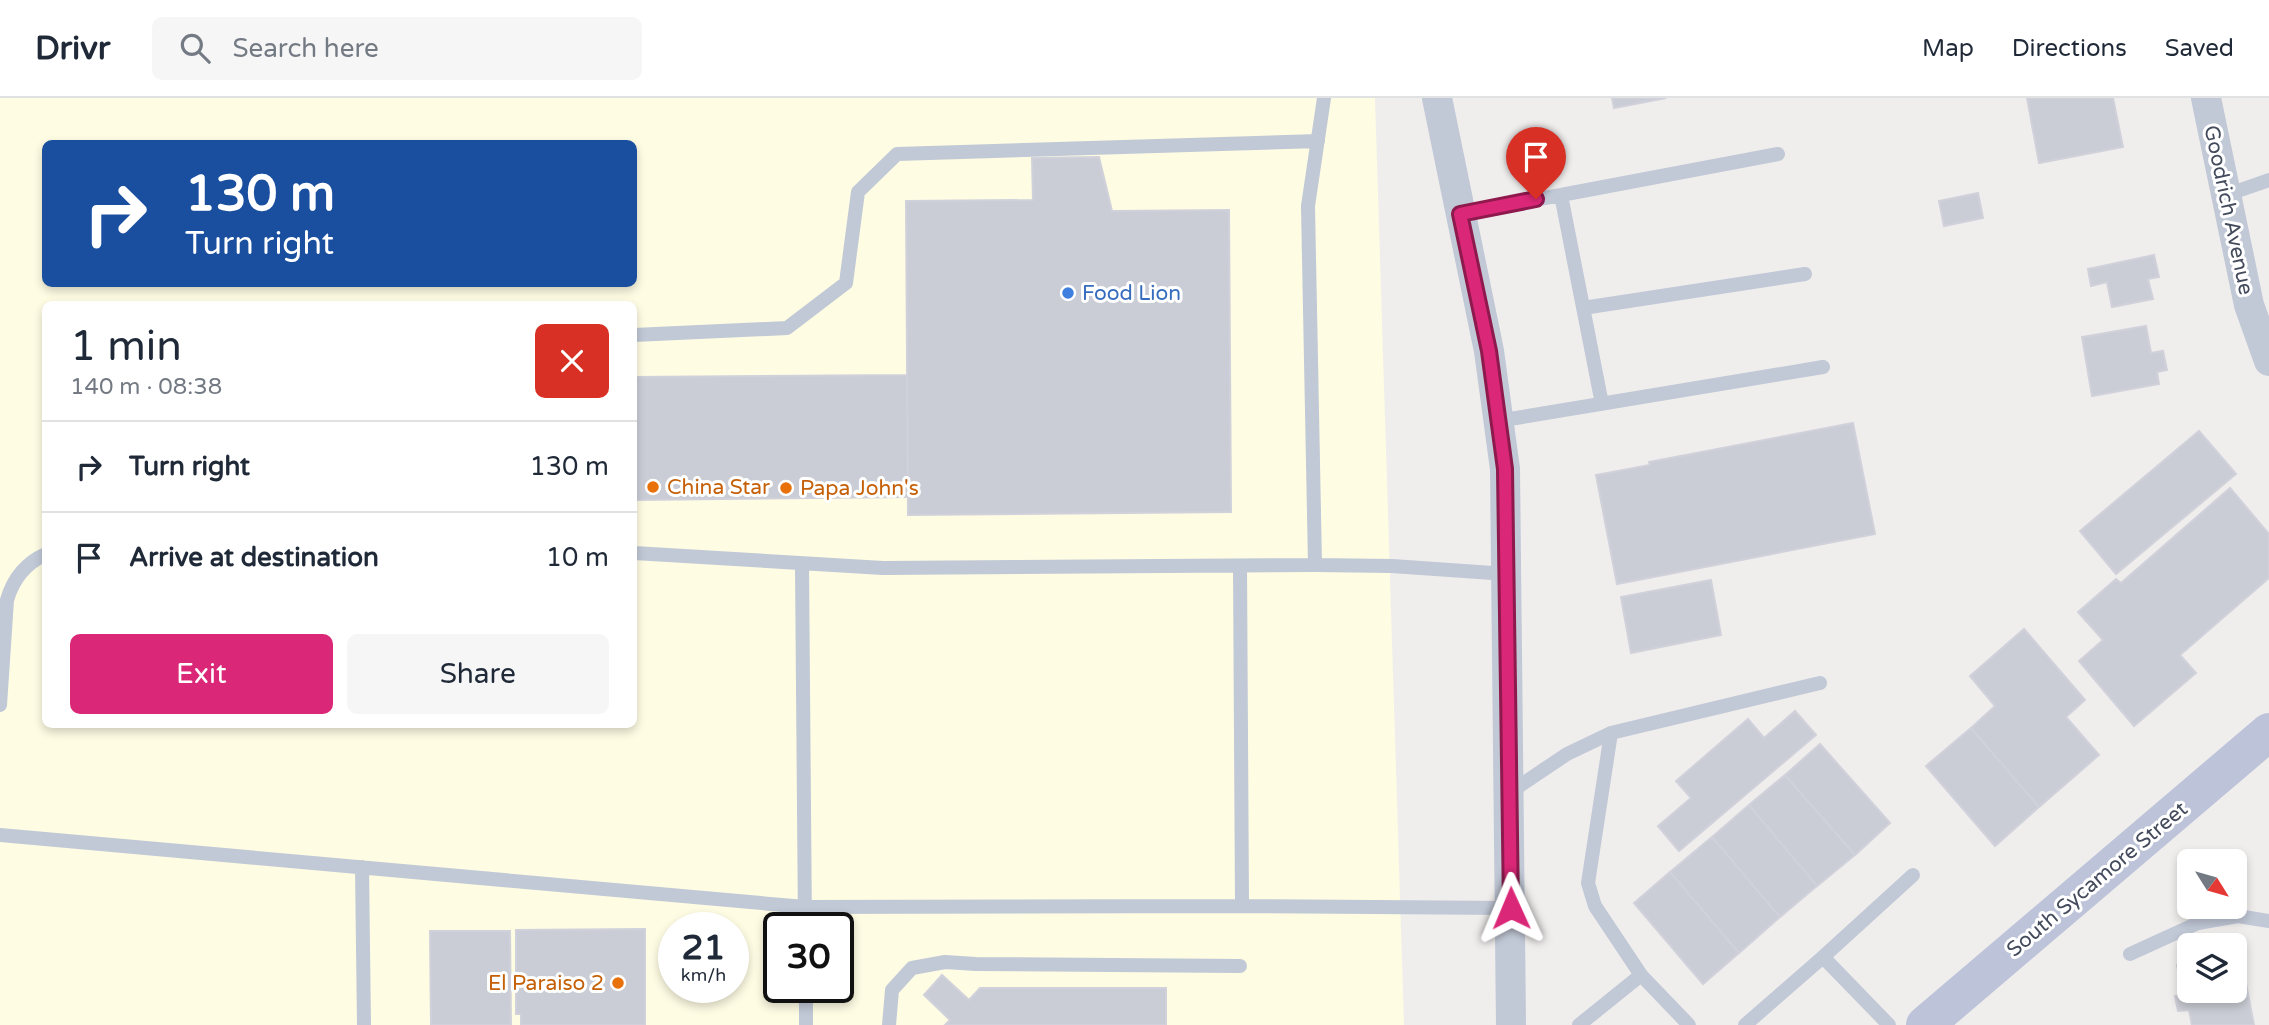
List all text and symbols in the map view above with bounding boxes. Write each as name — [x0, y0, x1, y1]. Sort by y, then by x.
search box — [152, 17, 642, 80]
text: Drivr — [35, 29, 110, 68]
icon: search — [176, 29, 214, 67]
text: Search here — [232, 33, 379, 64]
text: Map — [1922, 34, 1974, 63]
text: Directions — [2012, 34, 2127, 63]
text: Saved — [2165, 34, 2234, 63]
street label: Goodrich Avenue — [2198, 123, 2259, 297]
pin — [1506, 127, 1566, 199]
icon: arrive — [1517, 138, 1555, 176]
text: 130 m — [185, 165, 335, 224]
icon: right — [70, 168, 161, 259]
text: Turn right — [185, 225, 334, 263]
place label: Food Lion — [1082, 281, 1181, 306]
marker: Food Lion — [1060, 285, 1076, 301]
text: 1 min — [70, 321, 182, 372]
button: close — [535, 324, 609, 398]
text: 140 m · 08:38 — [70, 373, 222, 401]
icon: right — [70, 448, 108, 486]
text: Turn right — [129, 451, 250, 482]
text: 130 m — [529, 451, 609, 482]
place label: China Star — [667, 475, 770, 500]
place label: Papa John's — [800, 476, 919, 501]
marker: China Star — [645, 479, 661, 495]
marker: Papa John's — [778, 480, 794, 496]
icon: arrive — [70, 539, 108, 577]
text: Arrive at destination — [129, 542, 379, 573]
text: 10 m — [546, 542, 609, 573]
button: Exit — [70, 634, 333, 714]
button: Share — [347, 634, 609, 714]
street label: South Sycamore Street — [2002, 796, 2193, 962]
north arrow — [2177, 849, 2247, 919]
map controls — [2177, 849, 2247, 1003]
position arrow — [1474, 871, 1548, 945]
speed limit sign: 30 — [763, 912, 854, 1003]
text: 21 — [682, 927, 725, 969]
button: layers — [2177, 933, 2247, 1003]
text: km/h — [681, 964, 726, 986]
place label: El Paraiso 2 — [488, 971, 604, 996]
marker: El Paraiso 2 — [610, 975, 626, 991]

